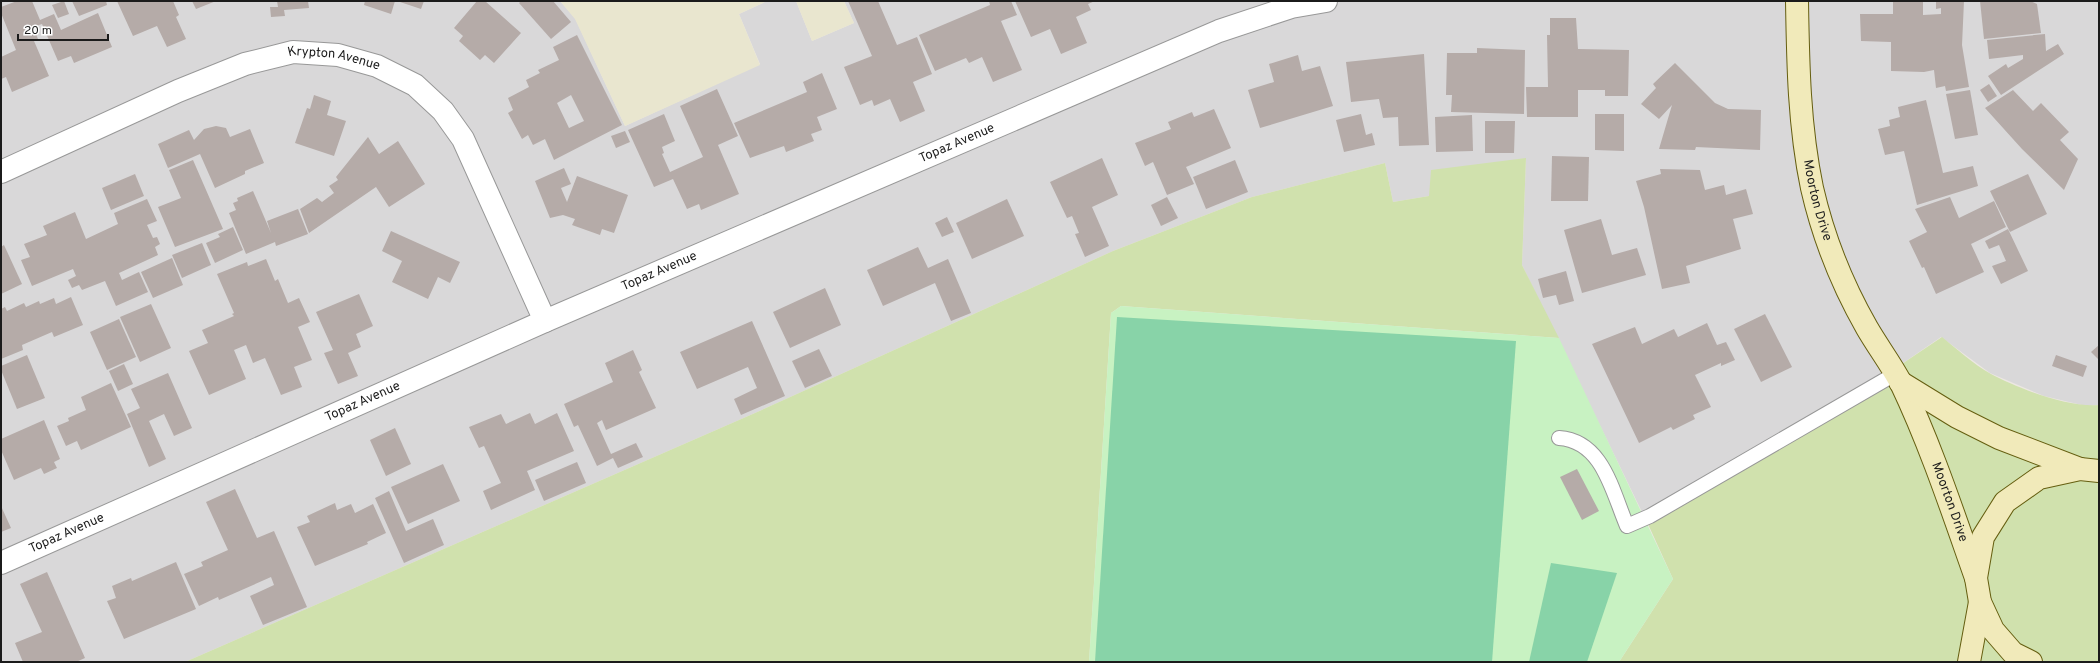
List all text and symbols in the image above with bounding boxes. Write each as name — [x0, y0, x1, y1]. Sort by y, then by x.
scale bar — [18, 16, 108, 42]
text: 20 m — [24, 23, 52, 39]
street label: Krypton Avenue — [286, 43, 382, 74]
street label: Topaz Avenue — [917, 120, 997, 167]
street label: Moorton Drive — [1799, 158, 1835, 243]
street label: Topaz Avenue — [619, 248, 700, 295]
street label: Topaz Avenue — [323, 378, 403, 426]
street label: Moorton Drive — [1927, 460, 1971, 544]
street label: Topaz Avenue — [27, 510, 107, 557]

